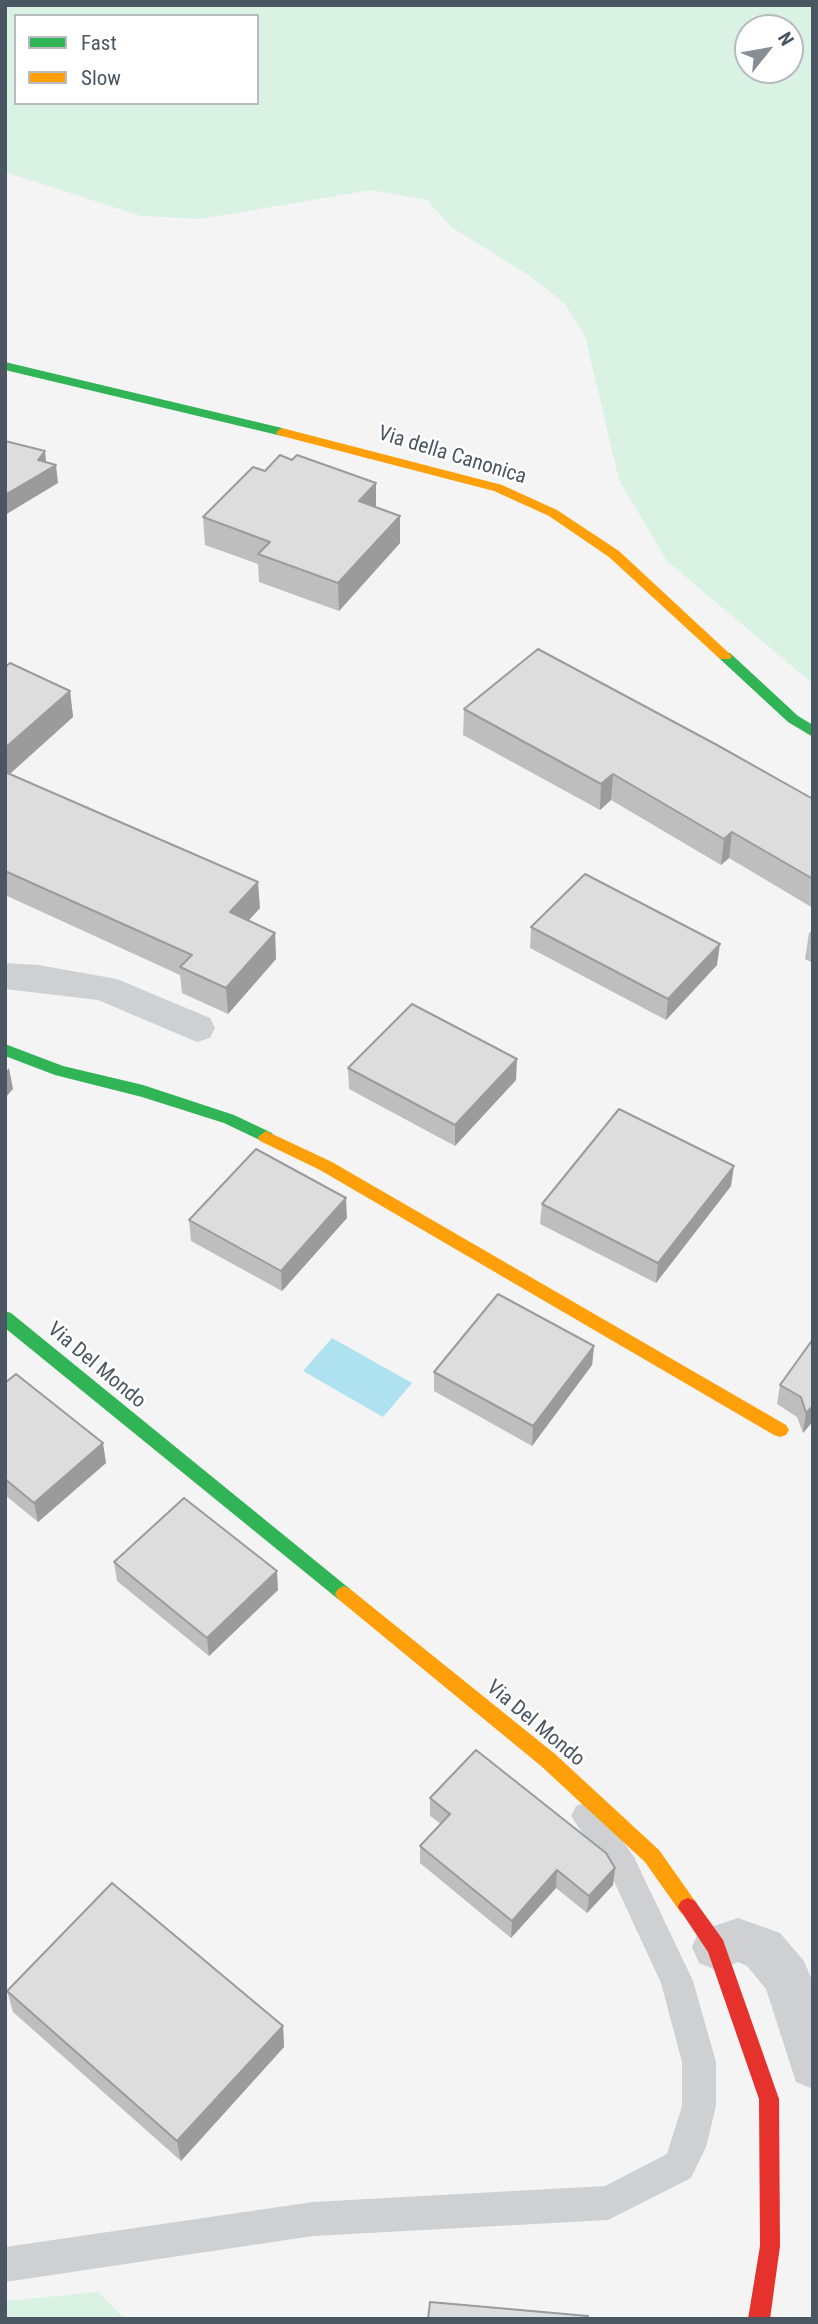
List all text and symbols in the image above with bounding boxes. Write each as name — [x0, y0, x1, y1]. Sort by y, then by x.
legend — [14, 14, 259, 105]
north arrow — [734, 14, 804, 84]
text: N — [773, 28, 799, 50]
text: Fast — [81, 31, 117, 55]
text: Slow — [81, 66, 121, 90]
street label: Via della Canonica — [375, 421, 529, 491]
street label: Via Del Mondo — [42, 1318, 150, 1414]
street label: Via Del Mondo — [481, 1676, 589, 1772]

